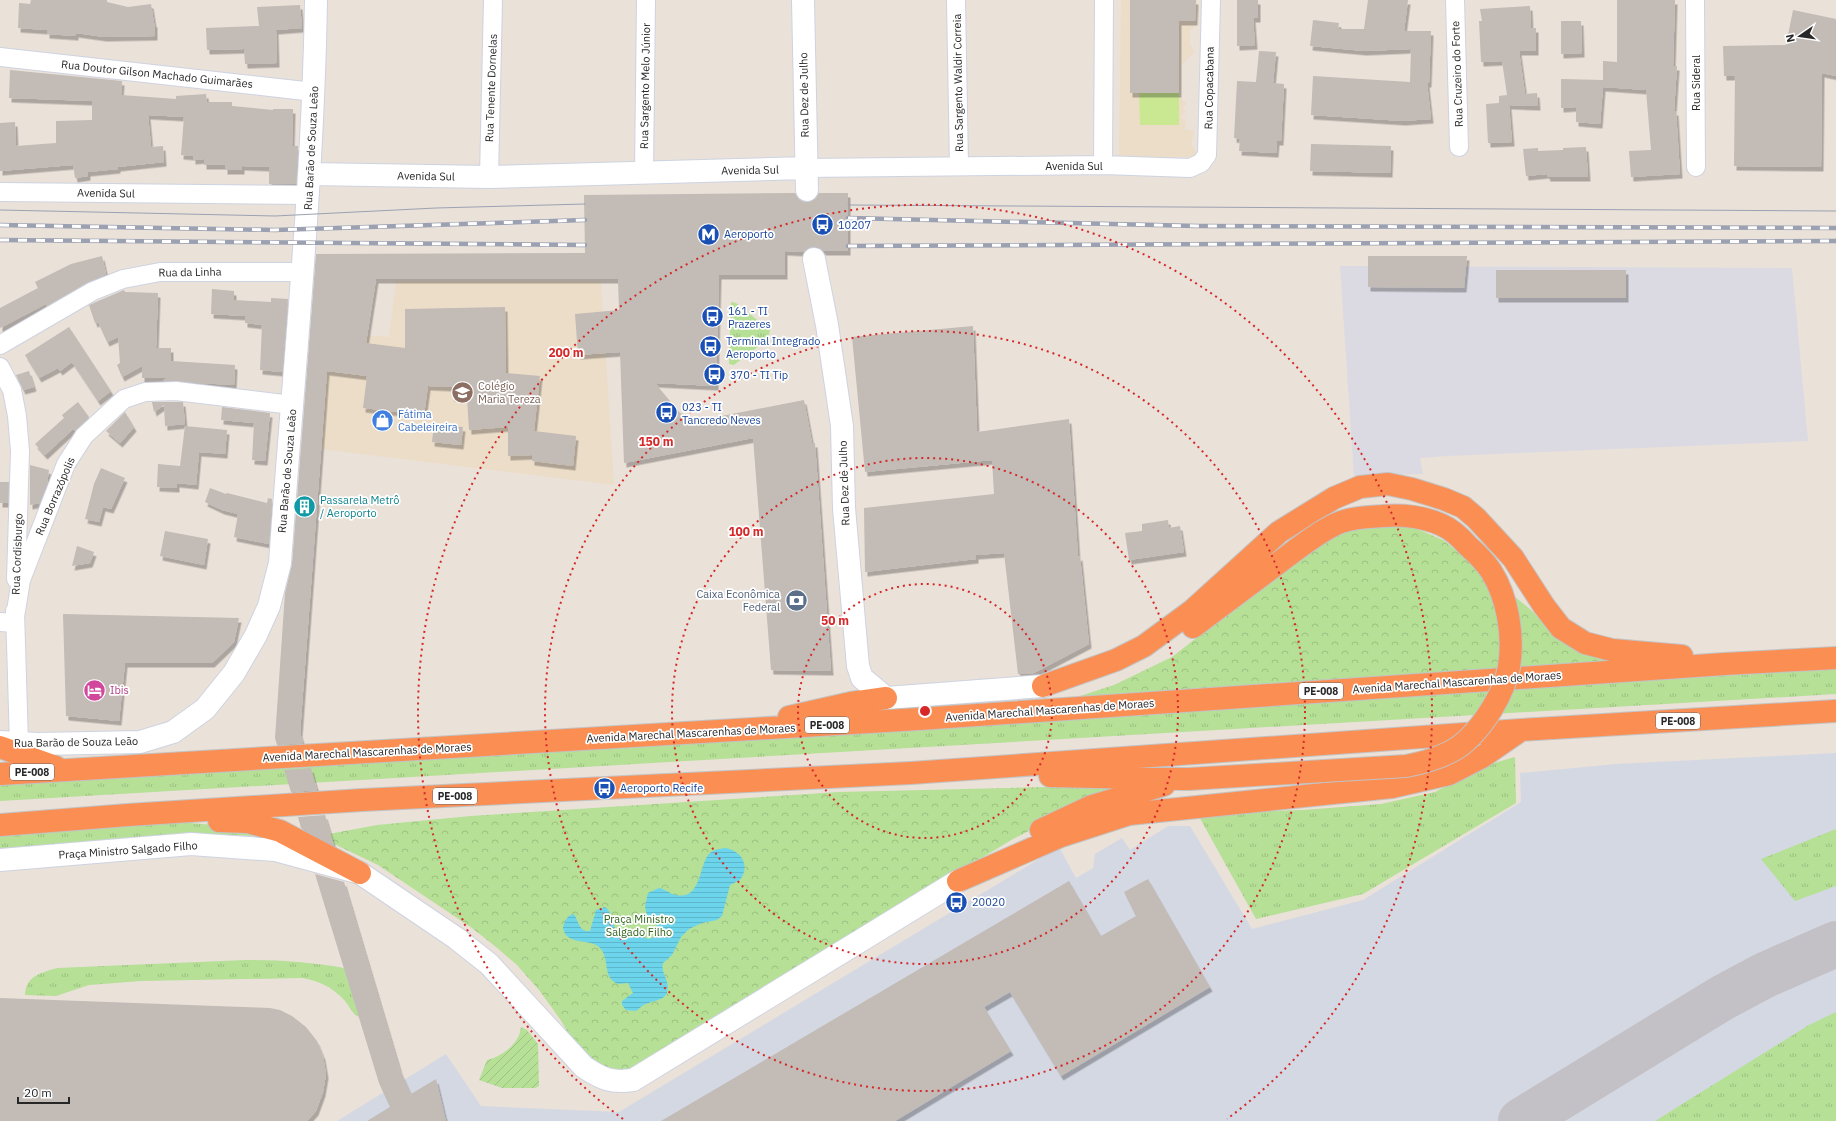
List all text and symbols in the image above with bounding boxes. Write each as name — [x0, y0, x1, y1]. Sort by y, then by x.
street label: Rua Sargento Waldir Correia — [950, 14, 966, 152]
north arrow — [1780, 16, 1820, 56]
street label: Rua Cruzeiro do Forte — [1448, 21, 1466, 127]
street label: Rua Sargento Melo Júnior — [637, 23, 653, 149]
text: N — [1783, 33, 1798, 44]
street label: Rua Tenente Dornelas — [482, 34, 500, 142]
street label: Rua Copacabana — [1201, 46, 1217, 130]
street label: Rua Dez de Julho — [796, 52, 812, 138]
street label: Rua Sideral — [1689, 55, 1703, 111]
street label: Rua Doutor Gilson Machado Guimarães — [60, 57, 254, 91]
street label: Rua Barão de Souza Leão — [301, 86, 321, 210]
street label: Avenida Sul — [1045, 159, 1103, 173]
street label: Avenida Sul — [721, 162, 779, 178]
street label: Avenida Sul — [397, 168, 455, 184]
street label: Avenida Sul — [77, 185, 135, 201]
bus stop icon: 10207 — [810, 212, 836, 238]
place label: 10207 — [838, 218, 871, 232]
metro station icon: Aeroporto — [695, 221, 721, 247]
place label: Aeroporto — [724, 227, 774, 241]
street label: Rua da Linha — [158, 264, 222, 280]
bus stop icon: 161 - TI Prazeres — [700, 304, 726, 330]
place label: 161 - TI Prazeres — [728, 304, 771, 331]
bus stop icon: Terminal Integrado Aeroporto — [697, 334, 723, 360]
place label: Terminal Integrado Aeroporto — [726, 334, 820, 361]
text: 200 m — [548, 345, 584, 360]
bus stop icon: 370 - TI Tip — [701, 362, 727, 388]
place label: 370 - TI Tip — [730, 368, 788, 382]
school or university icon: Colégio Maria Tereza — [450, 379, 476, 405]
place label: Colégio Maria Tereza — [478, 379, 541, 406]
bus stop icon: 023 - TI Tancredo Neves — [654, 400, 680, 426]
place label: 023 - TI Tancredo Neves — [682, 400, 761, 427]
shop icon: Fátima Cabeleireira — [370, 407, 396, 433]
place label: Fátima Cabeleireira — [398, 407, 458, 434]
street label: Rua Barão de Souza Leão — [275, 408, 299, 534]
text: 150 m — [638, 434, 674, 449]
street label: Rua Dez de Julho — [836, 440, 852, 526]
street label: Rua Borrazópolis — [32, 455, 78, 537]
building icon: Passarela Metrô / Aeroporto — [291, 493, 317, 519]
place label: Passarela Metrô / Aeroporto — [320, 493, 399, 520]
street label: Rua Cordisburgo — [9, 513, 25, 595]
text: 100 m — [728, 524, 764, 539]
place label: Caixa Econômica Federal — [696, 587, 780, 614]
bank icon: Caixa Econômica Federal — [783, 587, 809, 613]
text: 50 m — [821, 613, 849, 628]
street label: Avenida Marechal Mascarenhas de Moraes — [1352, 668, 1562, 696]
hotel icon: Ibis — [81, 677, 107, 703]
place label: Ibis — [110, 683, 129, 697]
road number: PE-008 — [1299, 683, 1343, 699]
street label: Avenida Marechal Mascarenhas de Moraes — [945, 696, 1155, 724]
centre of rings — [918, 704, 932, 718]
road number: PE-008 — [1656, 713, 1700, 729]
road number: PE-008 — [805, 717, 849, 733]
street label: Avenida Marechal Mascarenhas de Moraes — [586, 721, 796, 745]
street label: Rua Barão de Souza Leão — [14, 734, 138, 750]
street label: Avenida Marechal Mascarenhas de Moraes — [262, 740, 472, 764]
road number: PE-008 — [10, 764, 54, 780]
bus stop icon: Aeroporto Recife — [591, 775, 617, 801]
place label: Aeroporto Recife — [620, 781, 703, 795]
road number: PE-008 — [433, 788, 477, 804]
street label: Praça Ministro Salgado Filho — [58, 838, 198, 862]
bus stop icon: 20020 — [944, 889, 970, 915]
place label: 20020 — [972, 895, 1005, 909]
park label: Praça Ministro Salgado Filho — [604, 912, 674, 939]
scale bar — [18, 1079, 69, 1105]
text: 20 m — [24, 1085, 52, 1100]

